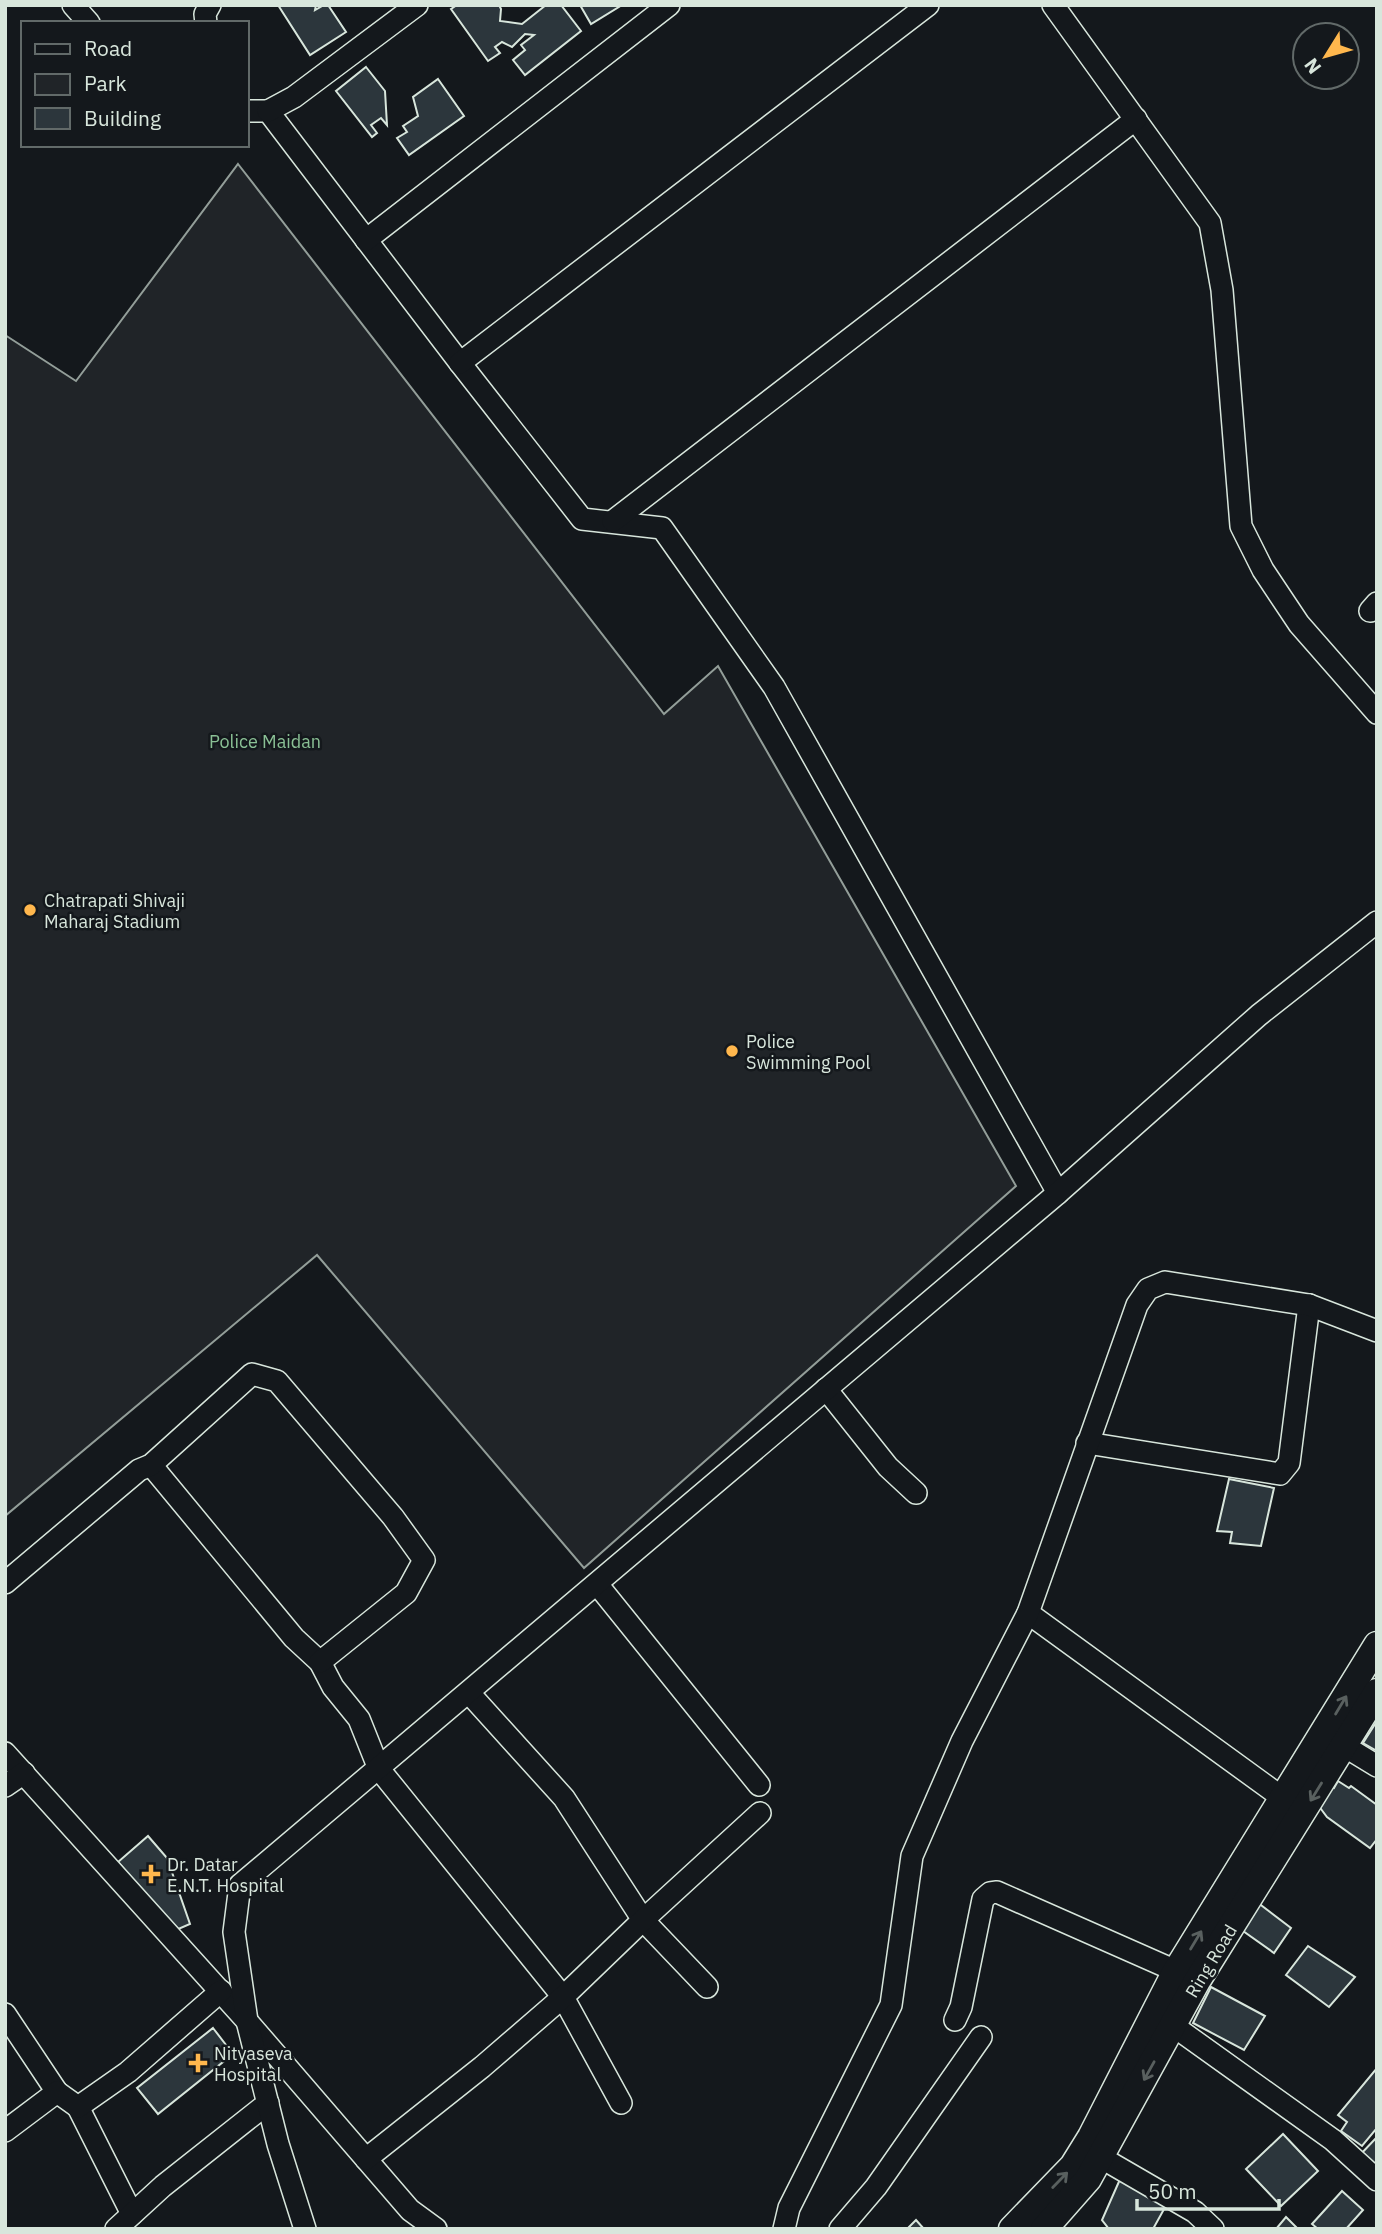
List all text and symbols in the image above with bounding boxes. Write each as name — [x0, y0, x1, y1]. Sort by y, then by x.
legend — [21, 21, 248, 147]
north arrow — [1291, 21, 1361, 91]
text: Road — [84, 34, 132, 62]
text: N — [1299, 54, 1326, 79]
text: Park — [84, 69, 127, 97]
text: Building — [84, 104, 161, 132]
park label: Police Maidan — [209, 730, 321, 753]
place label: Chatrapati Shivaji Maharaj Stadium — [44, 889, 185, 933]
marker: Chatrapati Shivaji Maharaj Stadium — [22, 902, 38, 918]
place label: Police Swimming Pool — [746, 1030, 870, 1074]
marker: Police Swimming Pool — [724, 1043, 740, 1059]
one-way arrow — [1334, 1695, 1348, 1715]
one-way arrow — [1309, 1782, 1324, 1801]
place label: Dr. Datar E.N.T. Hospital — [167, 1853, 284, 1897]
marker: Dr. Datar E.N.T. Hospital — [141, 1864, 161, 1884]
street label: Ring Road — [1180, 1920, 1242, 2002]
one-way arrow — [1188, 1931, 1203, 1950]
place label: Nityaseva Hospital — [214, 2042, 293, 2086]
marker: Nityaseva Hospital — [188, 2053, 208, 2073]
one-way arrow — [1142, 2060, 1155, 2081]
scale bar — [1137, 2168, 1279, 2212]
one-way arrow — [1051, 2172, 1068, 2189]
text: 50 m — [1148, 2177, 1197, 2205]

